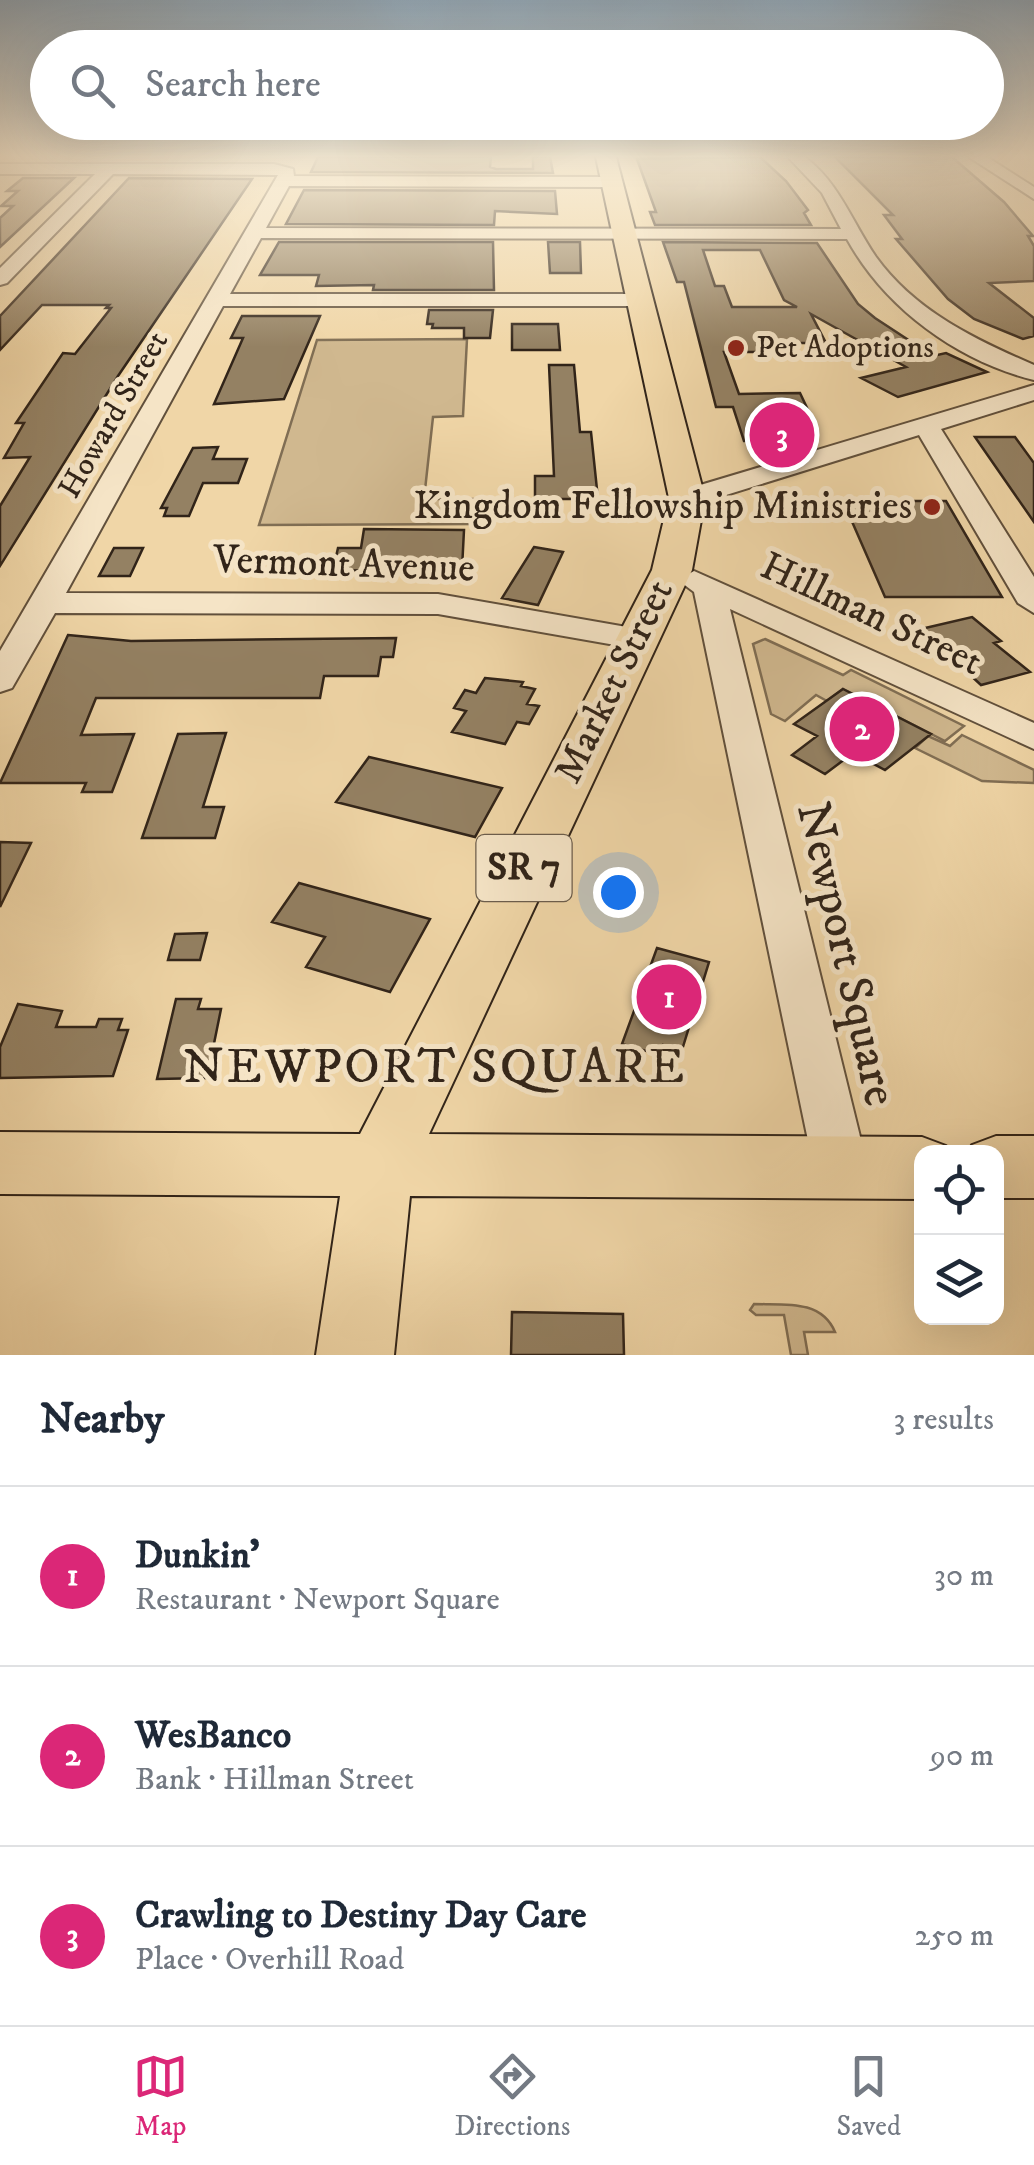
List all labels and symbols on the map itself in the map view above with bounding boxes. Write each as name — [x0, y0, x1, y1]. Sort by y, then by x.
street label: Howard Street — [50, 324, 178, 506]
place label: Pet Adoptions — [756, 328, 934, 368]
marker: Pet Adoptions — [725, 337, 747, 359]
pin: 3 — [750, 398, 814, 472]
place label: Kingdom Fellowship Ministries — [414, 482, 912, 532]
marker: Kingdom Fellowship Ministries — [921, 496, 943, 518]
street label: Vermont Avenue — [211, 535, 476, 595]
street label: Hillman Street — [752, 542, 990, 688]
street label: Market Street — [544, 572, 686, 792]
pin: 2 — [830, 692, 894, 766]
street label: Newport Square — [782, 796, 910, 1112]
road number: SR 7 — [476, 835, 572, 901]
your location — [593, 867, 644, 918]
pin: 1 — [636, 960, 702, 1034]
district label: NEWPORT SQUARE — [183, 1036, 687, 1099]

